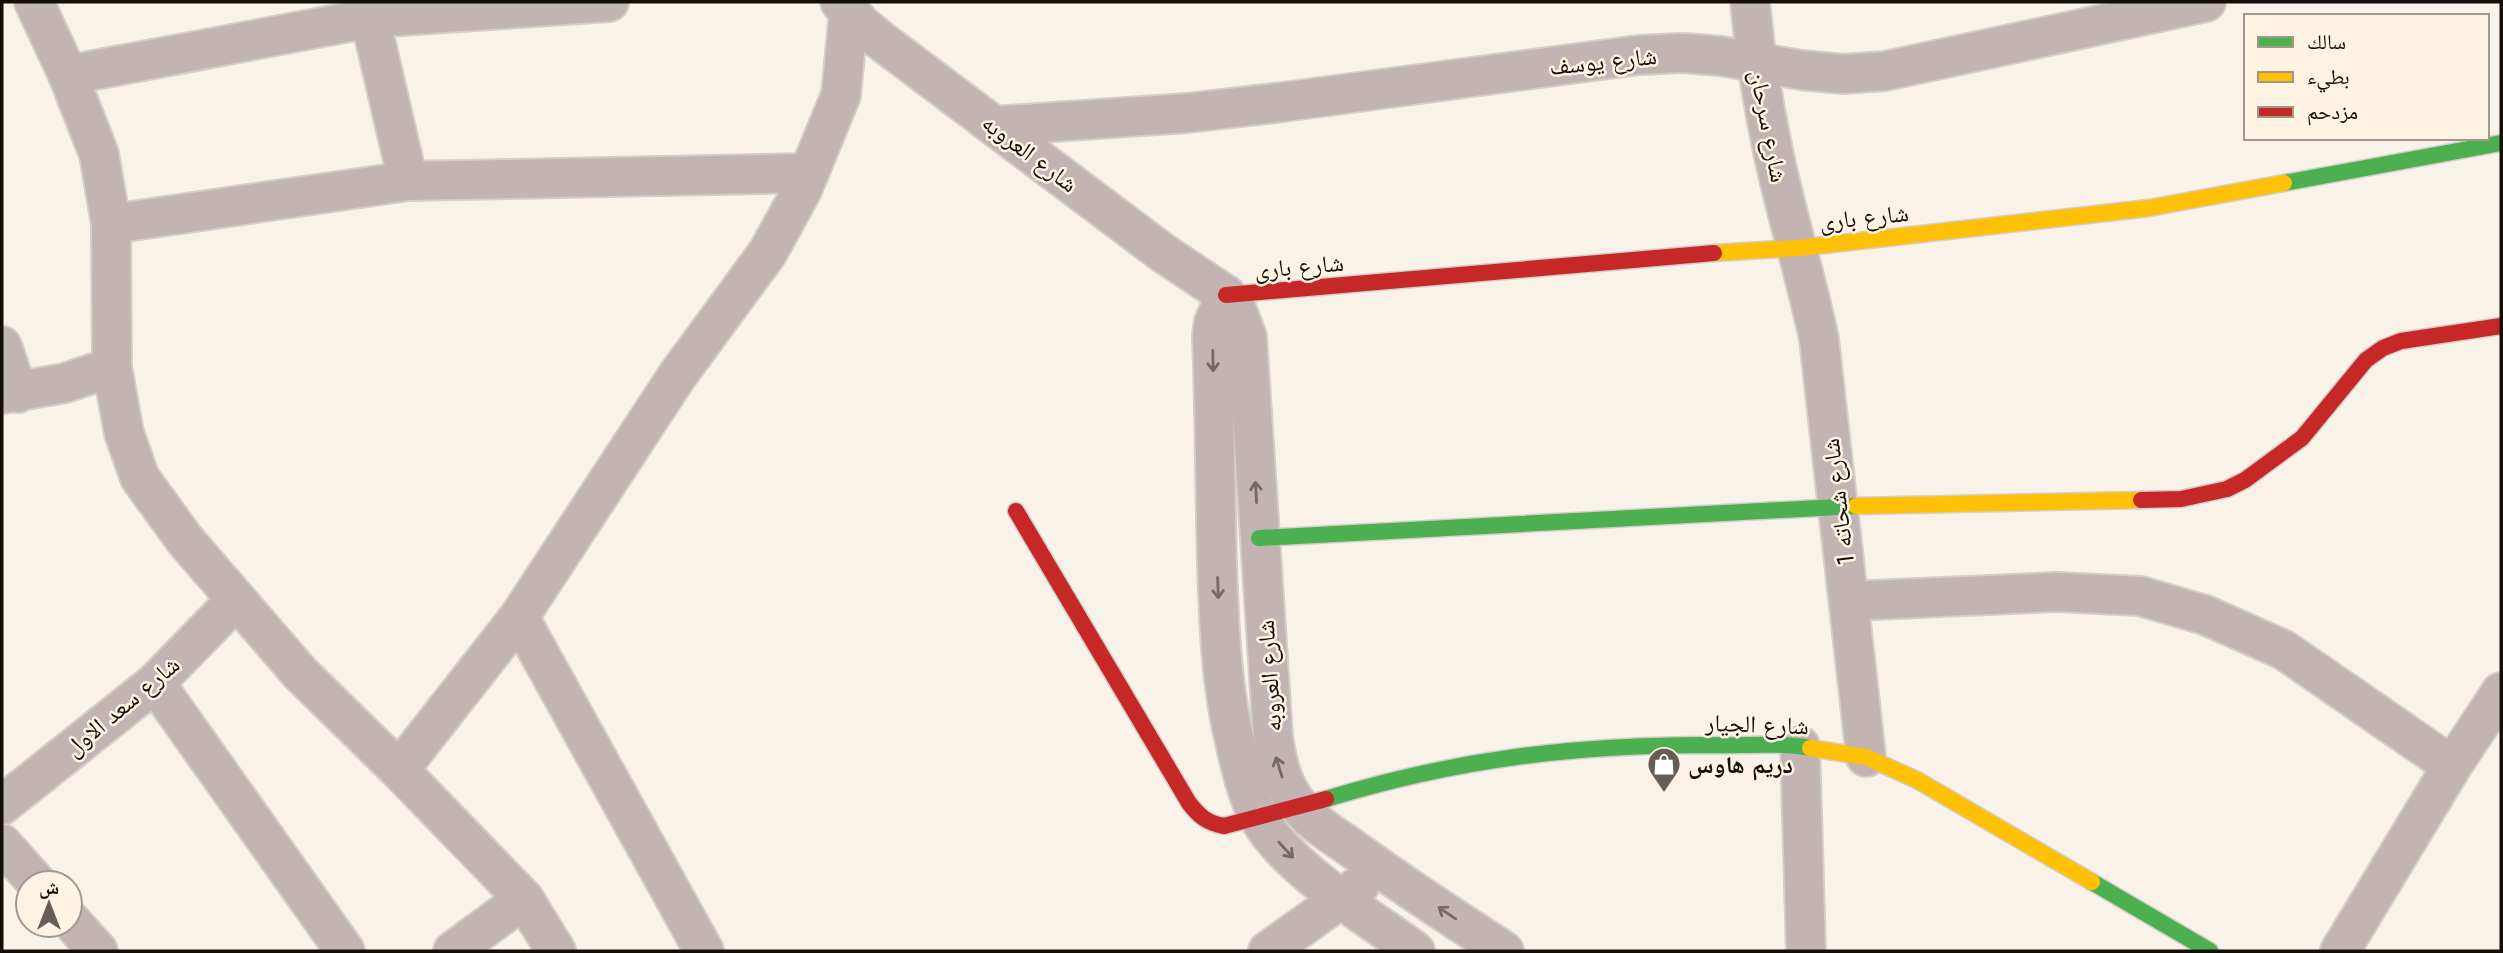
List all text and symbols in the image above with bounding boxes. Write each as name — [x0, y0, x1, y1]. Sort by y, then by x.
legend — [2244, 14, 2489, 140]
text: سالك — [2307, 27, 2346, 57]
street label: شارع يوسف — [1548, 38, 1658, 84]
text: بطيء — [2307, 62, 2350, 93]
street label: شارع سرحان — [1741, 67, 1797, 185]
text: مزدحم — [2307, 97, 2358, 127]
street label: شارع العروبه — [975, 105, 1085, 201]
street label: شارع بارى — [1818, 195, 1910, 239]
street label: شارع بارى — [1253, 245, 1345, 287]
one-way arrow — [1206, 349, 1219, 372]
street label: شارع شحاته 1 — [1813, 436, 1863, 568]
one-way arrow — [1250, 481, 1263, 504]
one-way arrow — [1211, 576, 1225, 599]
street label: شارع العروبه — [1248, 619, 1290, 733]
street label: شارع سعد الاول — [57, 647, 187, 765]
street label: شارع الجيار — [1704, 705, 1809, 743]
shop icon: دريم هاوس — [1645, 745, 1683, 794]
place label: دريم هاوس — [1688, 747, 1793, 782]
one-way arrow — [1272, 756, 1285, 778]
one-way arrow — [1277, 841, 1294, 858]
north arrow — [14, 869, 84, 939]
text: ش — [39, 874, 59, 901]
one-way arrow — [1438, 906, 1457, 921]

